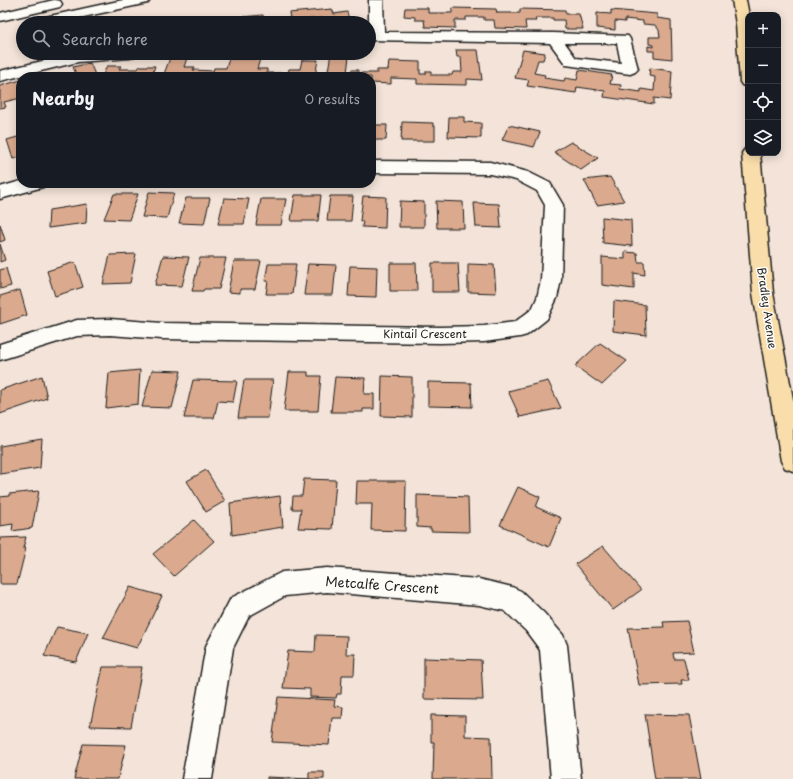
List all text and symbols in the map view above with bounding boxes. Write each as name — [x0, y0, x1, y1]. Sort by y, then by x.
map controls — [745, 12, 781, 156]
button: + — [745, 12, 781, 48]
search box — [16, 16, 376, 60]
icon: search — [30, 27, 52, 49]
text: Search here — [62, 27, 148, 50]
button: − — [745, 48, 781, 84]
button: locate — [745, 84, 781, 120]
text: Nearby — [32, 85, 94, 111]
text: 0 results — [305, 89, 360, 108]
button: layers — [745, 120, 781, 156]
street label: Bradley Avenue — [753, 266, 782, 350]
street label: Kintail Crescent — [383, 325, 467, 342]
street label: Metcalfe Crescent — [325, 571, 439, 598]

